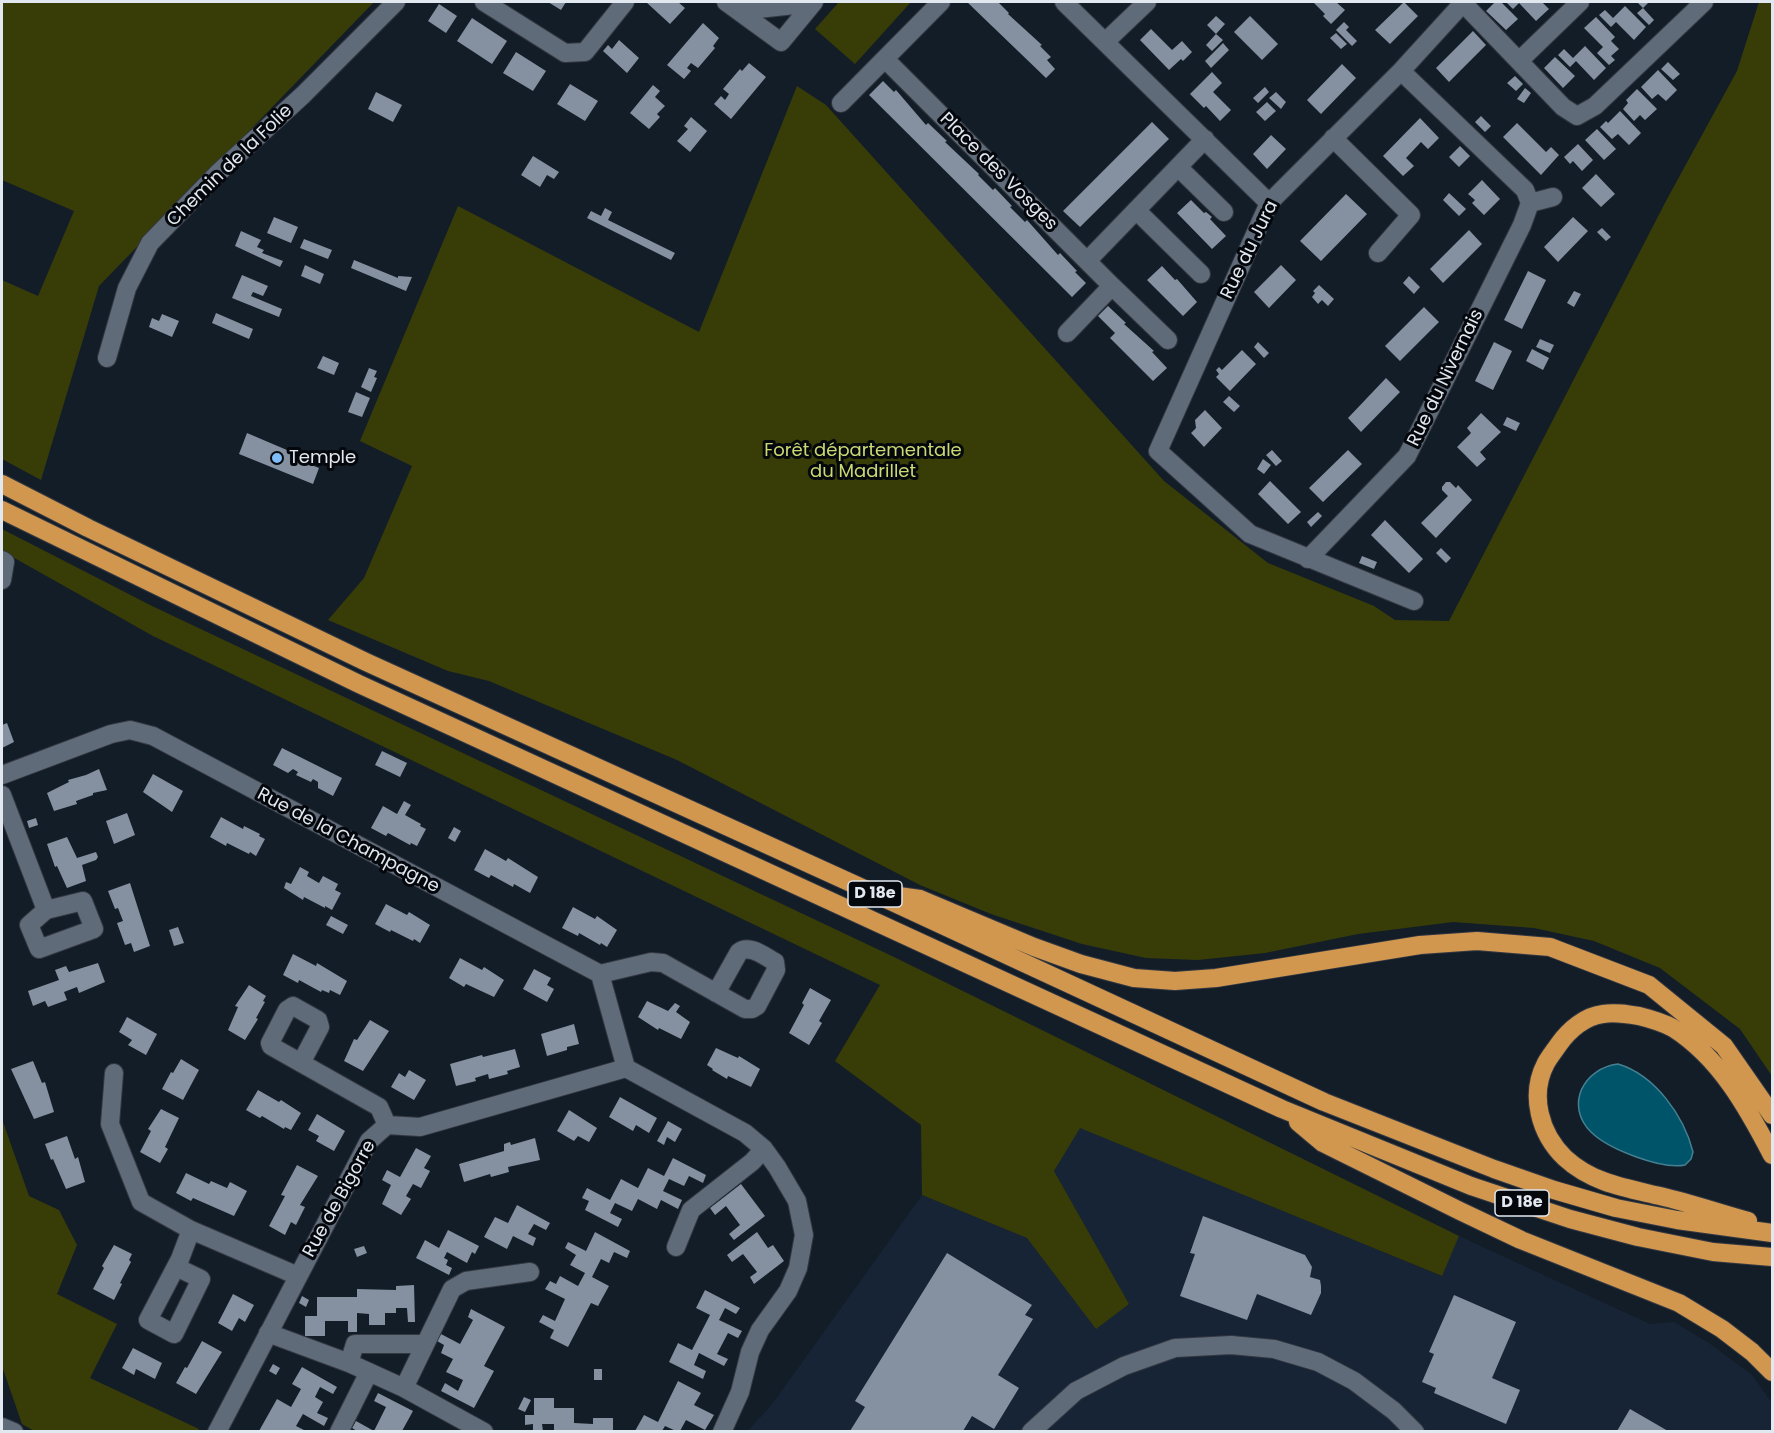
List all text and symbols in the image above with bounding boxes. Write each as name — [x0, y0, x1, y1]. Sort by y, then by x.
street label: Chemin de la Folie — [163, 101, 297, 231]
street label: Place des Vosges — [935, 109, 1061, 235]
street label: Rue du Jura — [1217, 197, 1283, 303]
street label: Rue du Nivernais — [1404, 306, 1488, 450]
park label: Forêt départementale du Madrillet — [764, 440, 962, 482]
place label: Temple — [289, 447, 356, 469]
marker: Temple — [270, 451, 284, 465]
street label: Rue de la Champagne — [253, 784, 443, 898]
road number: D 18e — [848, 881, 902, 907]
street label: Rue de Bigorre — [299, 1137, 381, 1261]
road number: D 18e — [1495, 1190, 1549, 1216]

